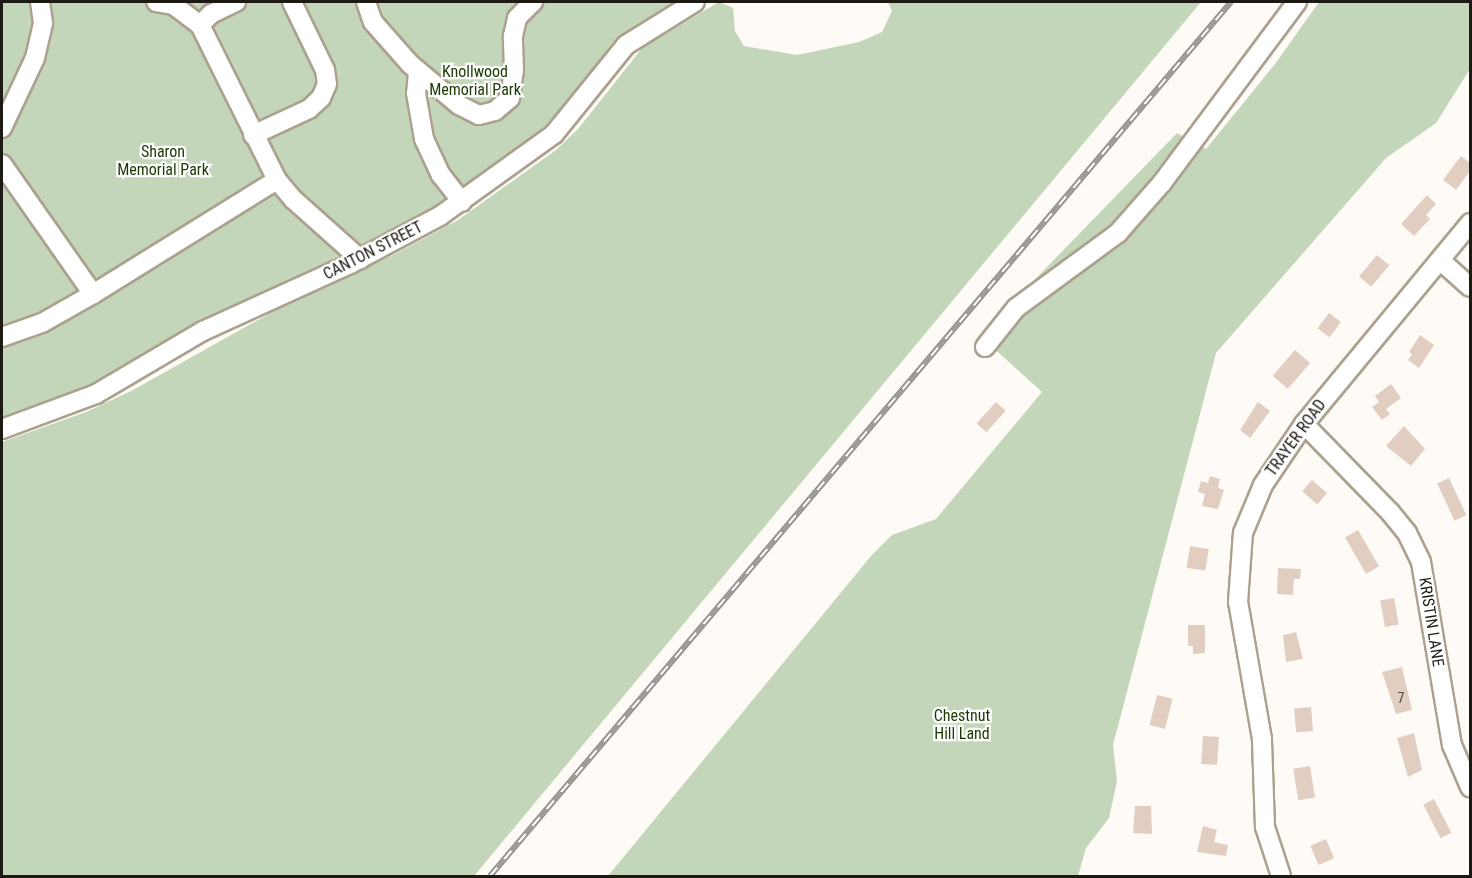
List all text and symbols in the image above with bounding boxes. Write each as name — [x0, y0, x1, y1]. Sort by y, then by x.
park label: Knollwood Memorial Park — [429, 62, 521, 100]
park label: Sharon Memorial Park — [117, 142, 209, 180]
street label: CANTON STREET — [320, 218, 426, 284]
street label: TRAYER ROAD — [1262, 396, 1330, 480]
street label: KRISTIN LANE — [1414, 576, 1448, 668]
house number: 7 — [1398, 690, 1404, 706]
park label: Chestnut Hill Land — [934, 706, 990, 744]

